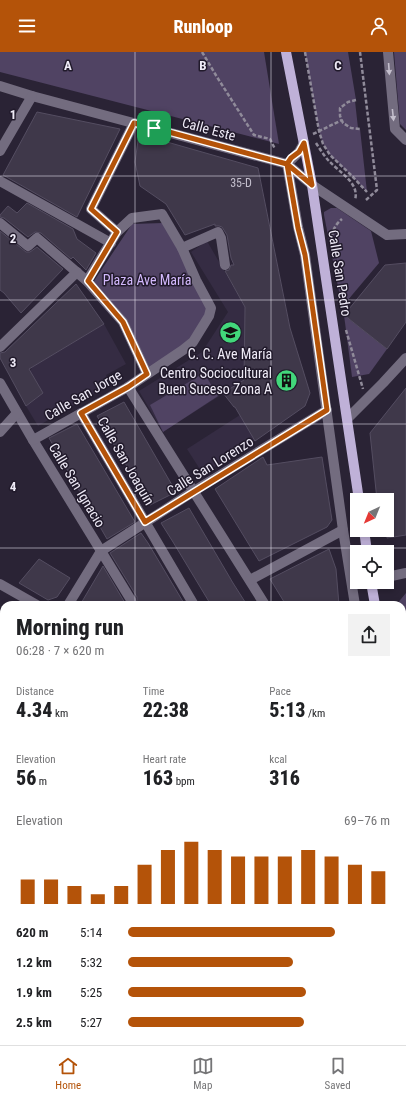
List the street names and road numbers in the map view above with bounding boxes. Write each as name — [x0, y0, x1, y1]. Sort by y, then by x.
street label: Calle Este — [180, 114, 238, 144]
street label: Calle San Pedro — [325, 229, 355, 317]
street label: Calle San Jorge — [42, 366, 125, 423]
street label: Calle San Joaquín — [94, 414, 158, 508]
street label: Calle San Lorenzo — [164, 433, 256, 499]
street label: Calle San Ignacio — [46, 440, 108, 530]

